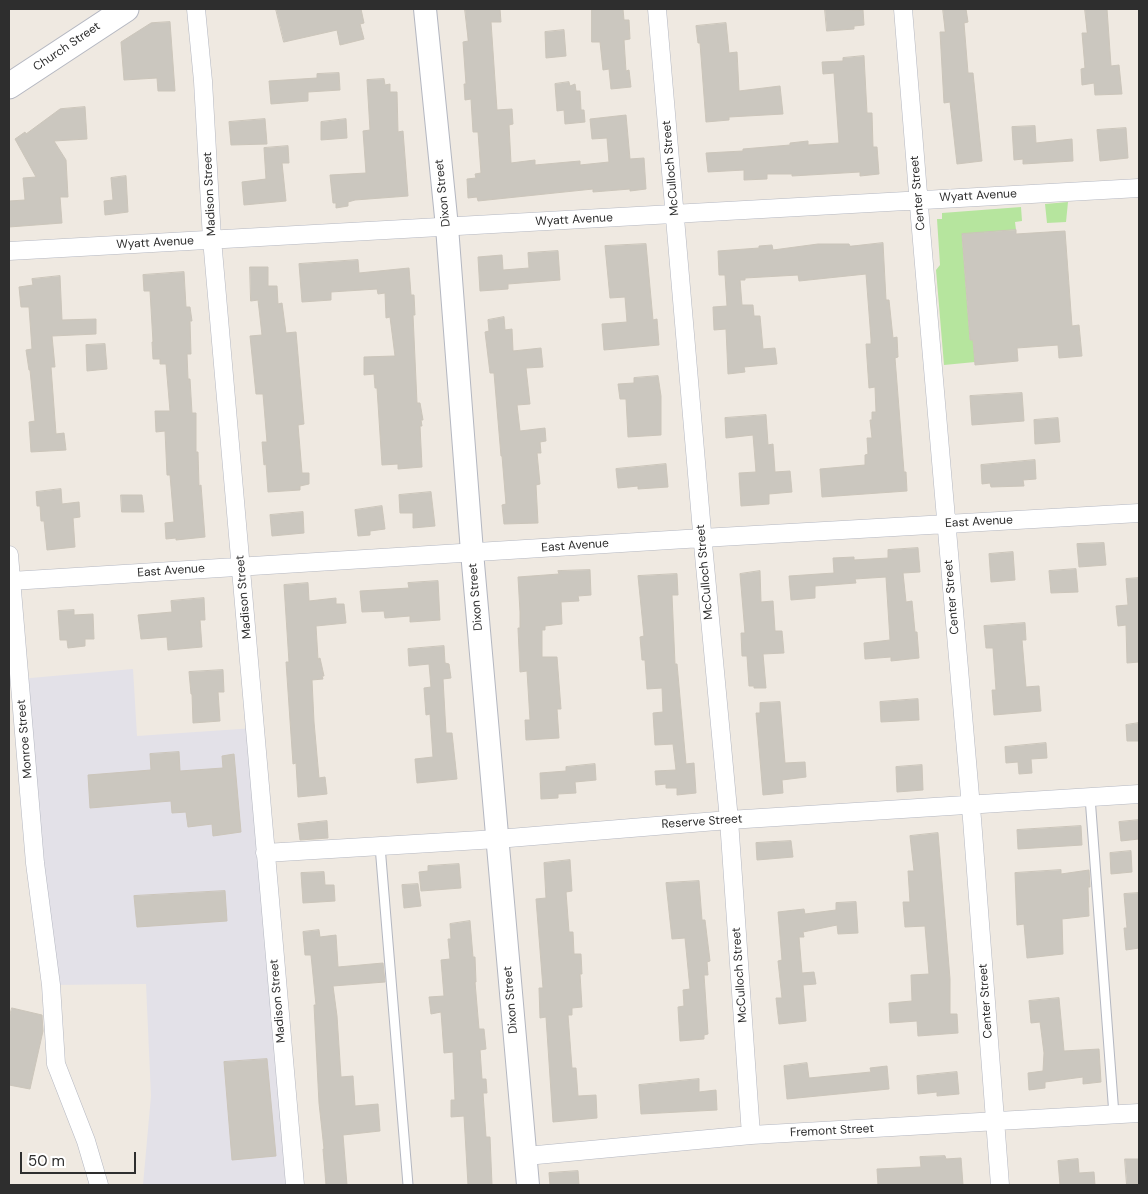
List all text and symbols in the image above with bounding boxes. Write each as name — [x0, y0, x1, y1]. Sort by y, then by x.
street label: Church Street — [31, 19, 103, 75]
street label: McCulloch Street — [660, 120, 682, 216]
street label: Madison Street — [201, 152, 219, 236]
street label: Center Street — [908, 155, 928, 231]
street label: Dixon Street — [432, 158, 454, 228]
street label: Wyatt Avenue — [939, 187, 1017, 205]
street label: Wyatt Avenue — [535, 211, 613, 229]
street label: Wyatt Avenue — [116, 234, 194, 252]
street label: East Avenue — [945, 513, 1013, 531]
street label: McCulloch Street — [694, 524, 716, 620]
street label: East Avenue — [541, 536, 609, 556]
street label: Madison Street — [233, 554, 255, 640]
street label: Center Street — [942, 559, 962, 635]
street label: East Avenue — [137, 561, 205, 581]
street label: Dixon Street — [466, 562, 486, 632]
street label: Monroe Street — [14, 699, 36, 779]
street label: Reserve Street — [661, 812, 743, 832]
street label: McCulloch Street — [729, 927, 751, 1023]
street label: Madison Street — [267, 958, 289, 1044]
street label: Center Street — [976, 963, 996, 1039]
street label: Dixon Street — [501, 965, 521, 1035]
street label: Fremont Street — [790, 1122, 874, 1140]
scale bar — [22, 1142, 139, 1174]
text: 50 m — [28, 1151, 65, 1171]

